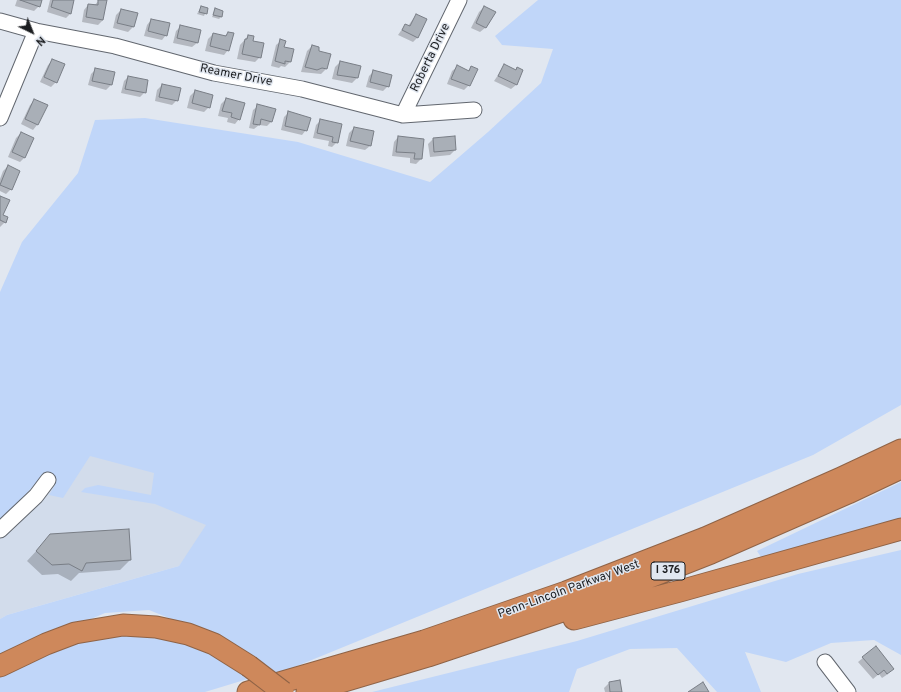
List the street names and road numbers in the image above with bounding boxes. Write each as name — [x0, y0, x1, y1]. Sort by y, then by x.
street label: Roberta Drive — [408, 21, 454, 95]
street label: Reamer Drive — [199, 62, 273, 90]
street label: Penn-Lincoln Parkway West — [496, 558, 642, 622]
road number: I 376 — [651, 562, 685, 580]

